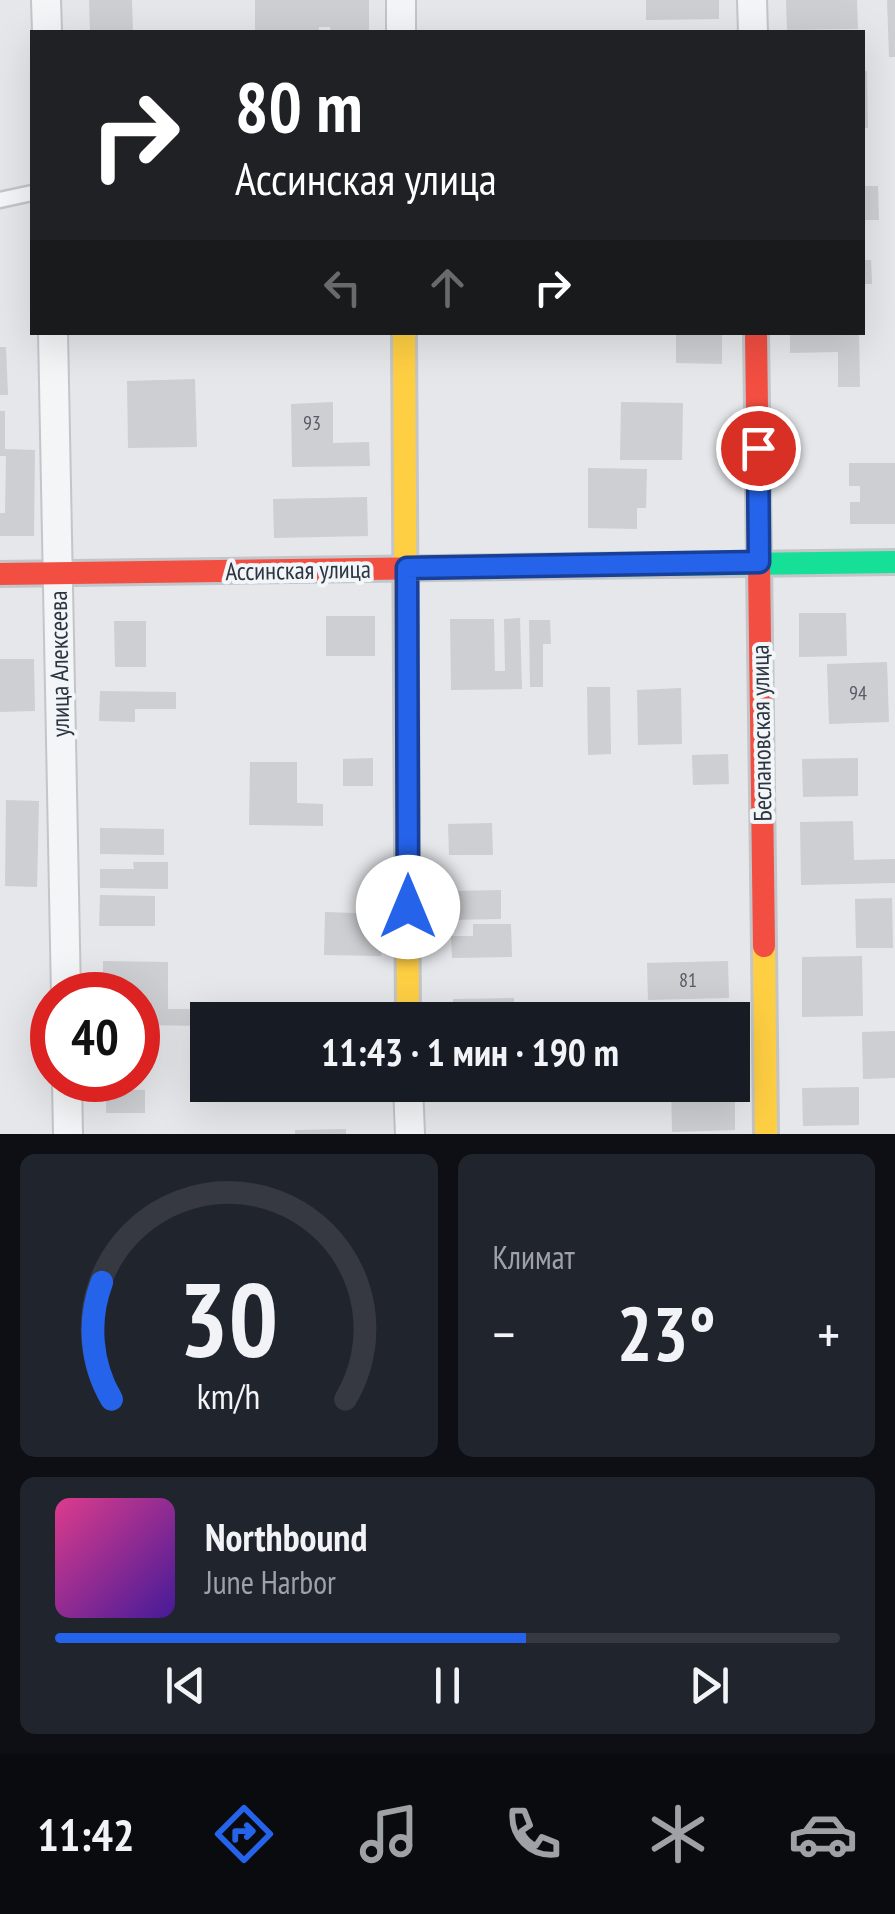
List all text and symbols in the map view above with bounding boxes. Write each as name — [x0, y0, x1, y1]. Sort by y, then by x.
text: 80 m — [235, 61, 363, 151]
icon: right — [70, 70, 200, 200]
text: Ассинская улица — [235, 149, 497, 207]
icon: left — [315, 260, 370, 315]
icon: ahead — [420, 260, 475, 315]
icon: right — [525, 260, 580, 315]
pin — [716, 406, 801, 491]
house number: 93 — [303, 410, 321, 436]
icon: arrive — [731, 421, 786, 476]
street label: Ассинская улица — [225, 553, 371, 587]
street label: улица Алексеева — [42, 590, 76, 738]
street label: Беслановская улица — [743, 644, 779, 822]
house number: 94 — [849, 680, 867, 706]
position arrow — [356, 855, 460, 959]
house number: 81 — [679, 967, 697, 993]
speed limit sign: 40 — [30, 972, 160, 1102]
text: 11:43 · 1 мин · 190 m — [321, 1027, 619, 1076]
text: Климат — [493, 1236, 575, 1278]
text: 30 — [179, 1251, 278, 1386]
text: 23° — [617, 1285, 716, 1382]
text: − — [493, 1298, 515, 1369]
text: + — [817, 1298, 840, 1369]
text: km/h — [197, 1373, 260, 1419]
text: Northbound — [205, 1512, 367, 1561]
text: June Harbor — [205, 1561, 336, 1603]
icon: previous — [158, 1658, 213, 1713]
icon: pause — [420, 1658, 475, 1713]
icon: next — [682, 1658, 737, 1713]
icon: directions — [209, 1799, 279, 1869]
icon: music — [354, 1799, 424, 1869]
icon: phone — [498, 1799, 568, 1869]
icon: climate — [643, 1799, 713, 1869]
icon: car — [788, 1799, 858, 1869]
text: 11:42 — [37, 1805, 135, 1863]

